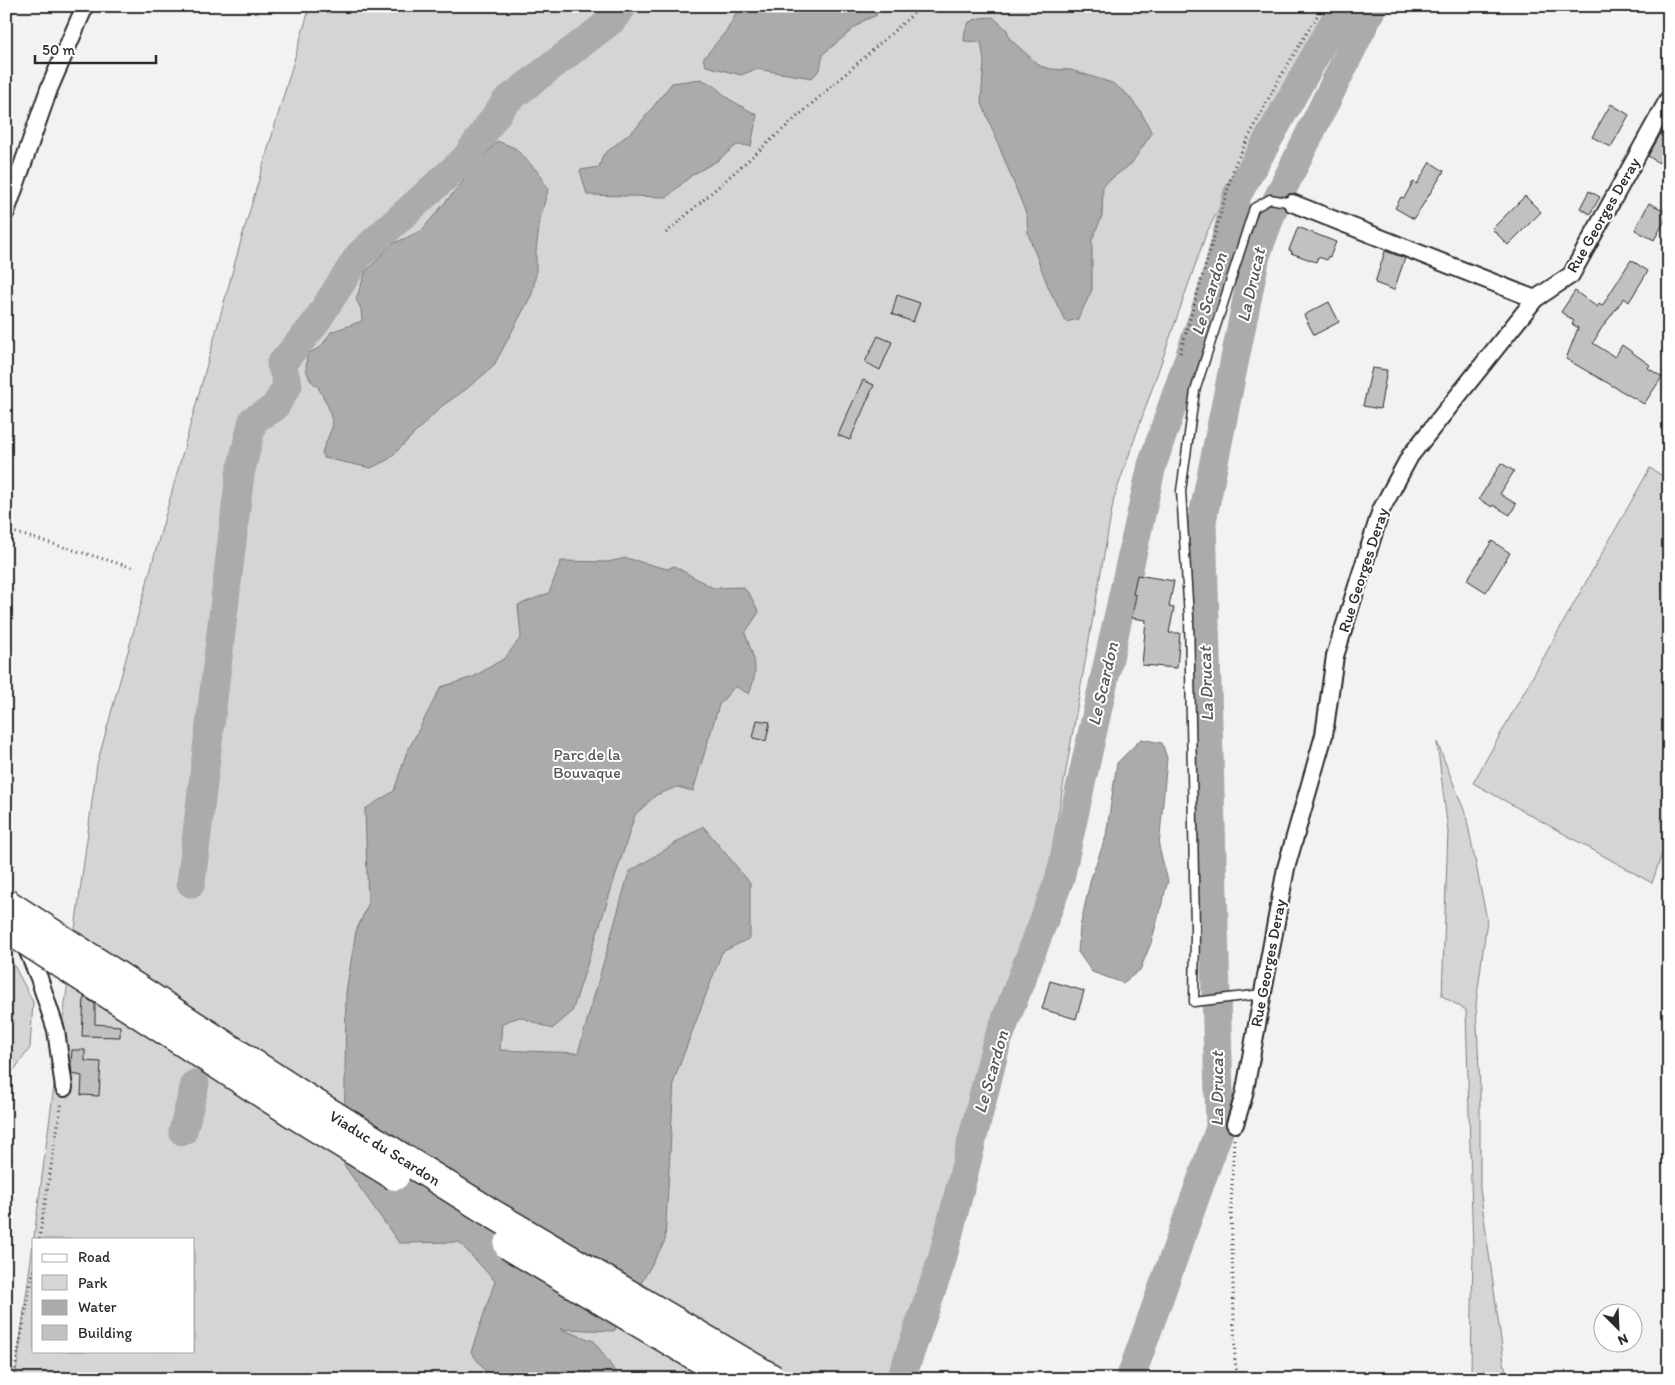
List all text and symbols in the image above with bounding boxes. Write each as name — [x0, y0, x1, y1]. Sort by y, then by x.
scale bar — [35, 32, 156, 64]
text: 50 m — [42, 41, 75, 59]
street label: Rue Georges Deray — [1562, 154, 1644, 276]
water label: La Drucat — [1232, 244, 1271, 324]
water label: Le Scardon — [1186, 249, 1232, 338]
street label: Rue Georges Deray — [1334, 505, 1392, 635]
water label: Le Scardon — [1083, 639, 1123, 728]
water label: La Drucat — [1194, 644, 1218, 722]
park label: Parc de la Bouvaque — [553, 745, 621, 782]
street label: Rue Georges Deray — [1246, 897, 1290, 1029]
water label: Le Scardon — [969, 1027, 1014, 1116]
water label: La Drucat — [1206, 1049, 1228, 1127]
street label: Viaduc du Scardon — [326, 1106, 444, 1190]
legend — [32, 1238, 195, 1352]
text: Road — [78, 1248, 111, 1266]
text: Park — [78, 1274, 108, 1292]
text: Water — [78, 1298, 117, 1316]
north arrow — [1592, 1302, 1642, 1352]
text: Building — [78, 1324, 132, 1342]
text: N — [1615, 1330, 1631, 1349]

